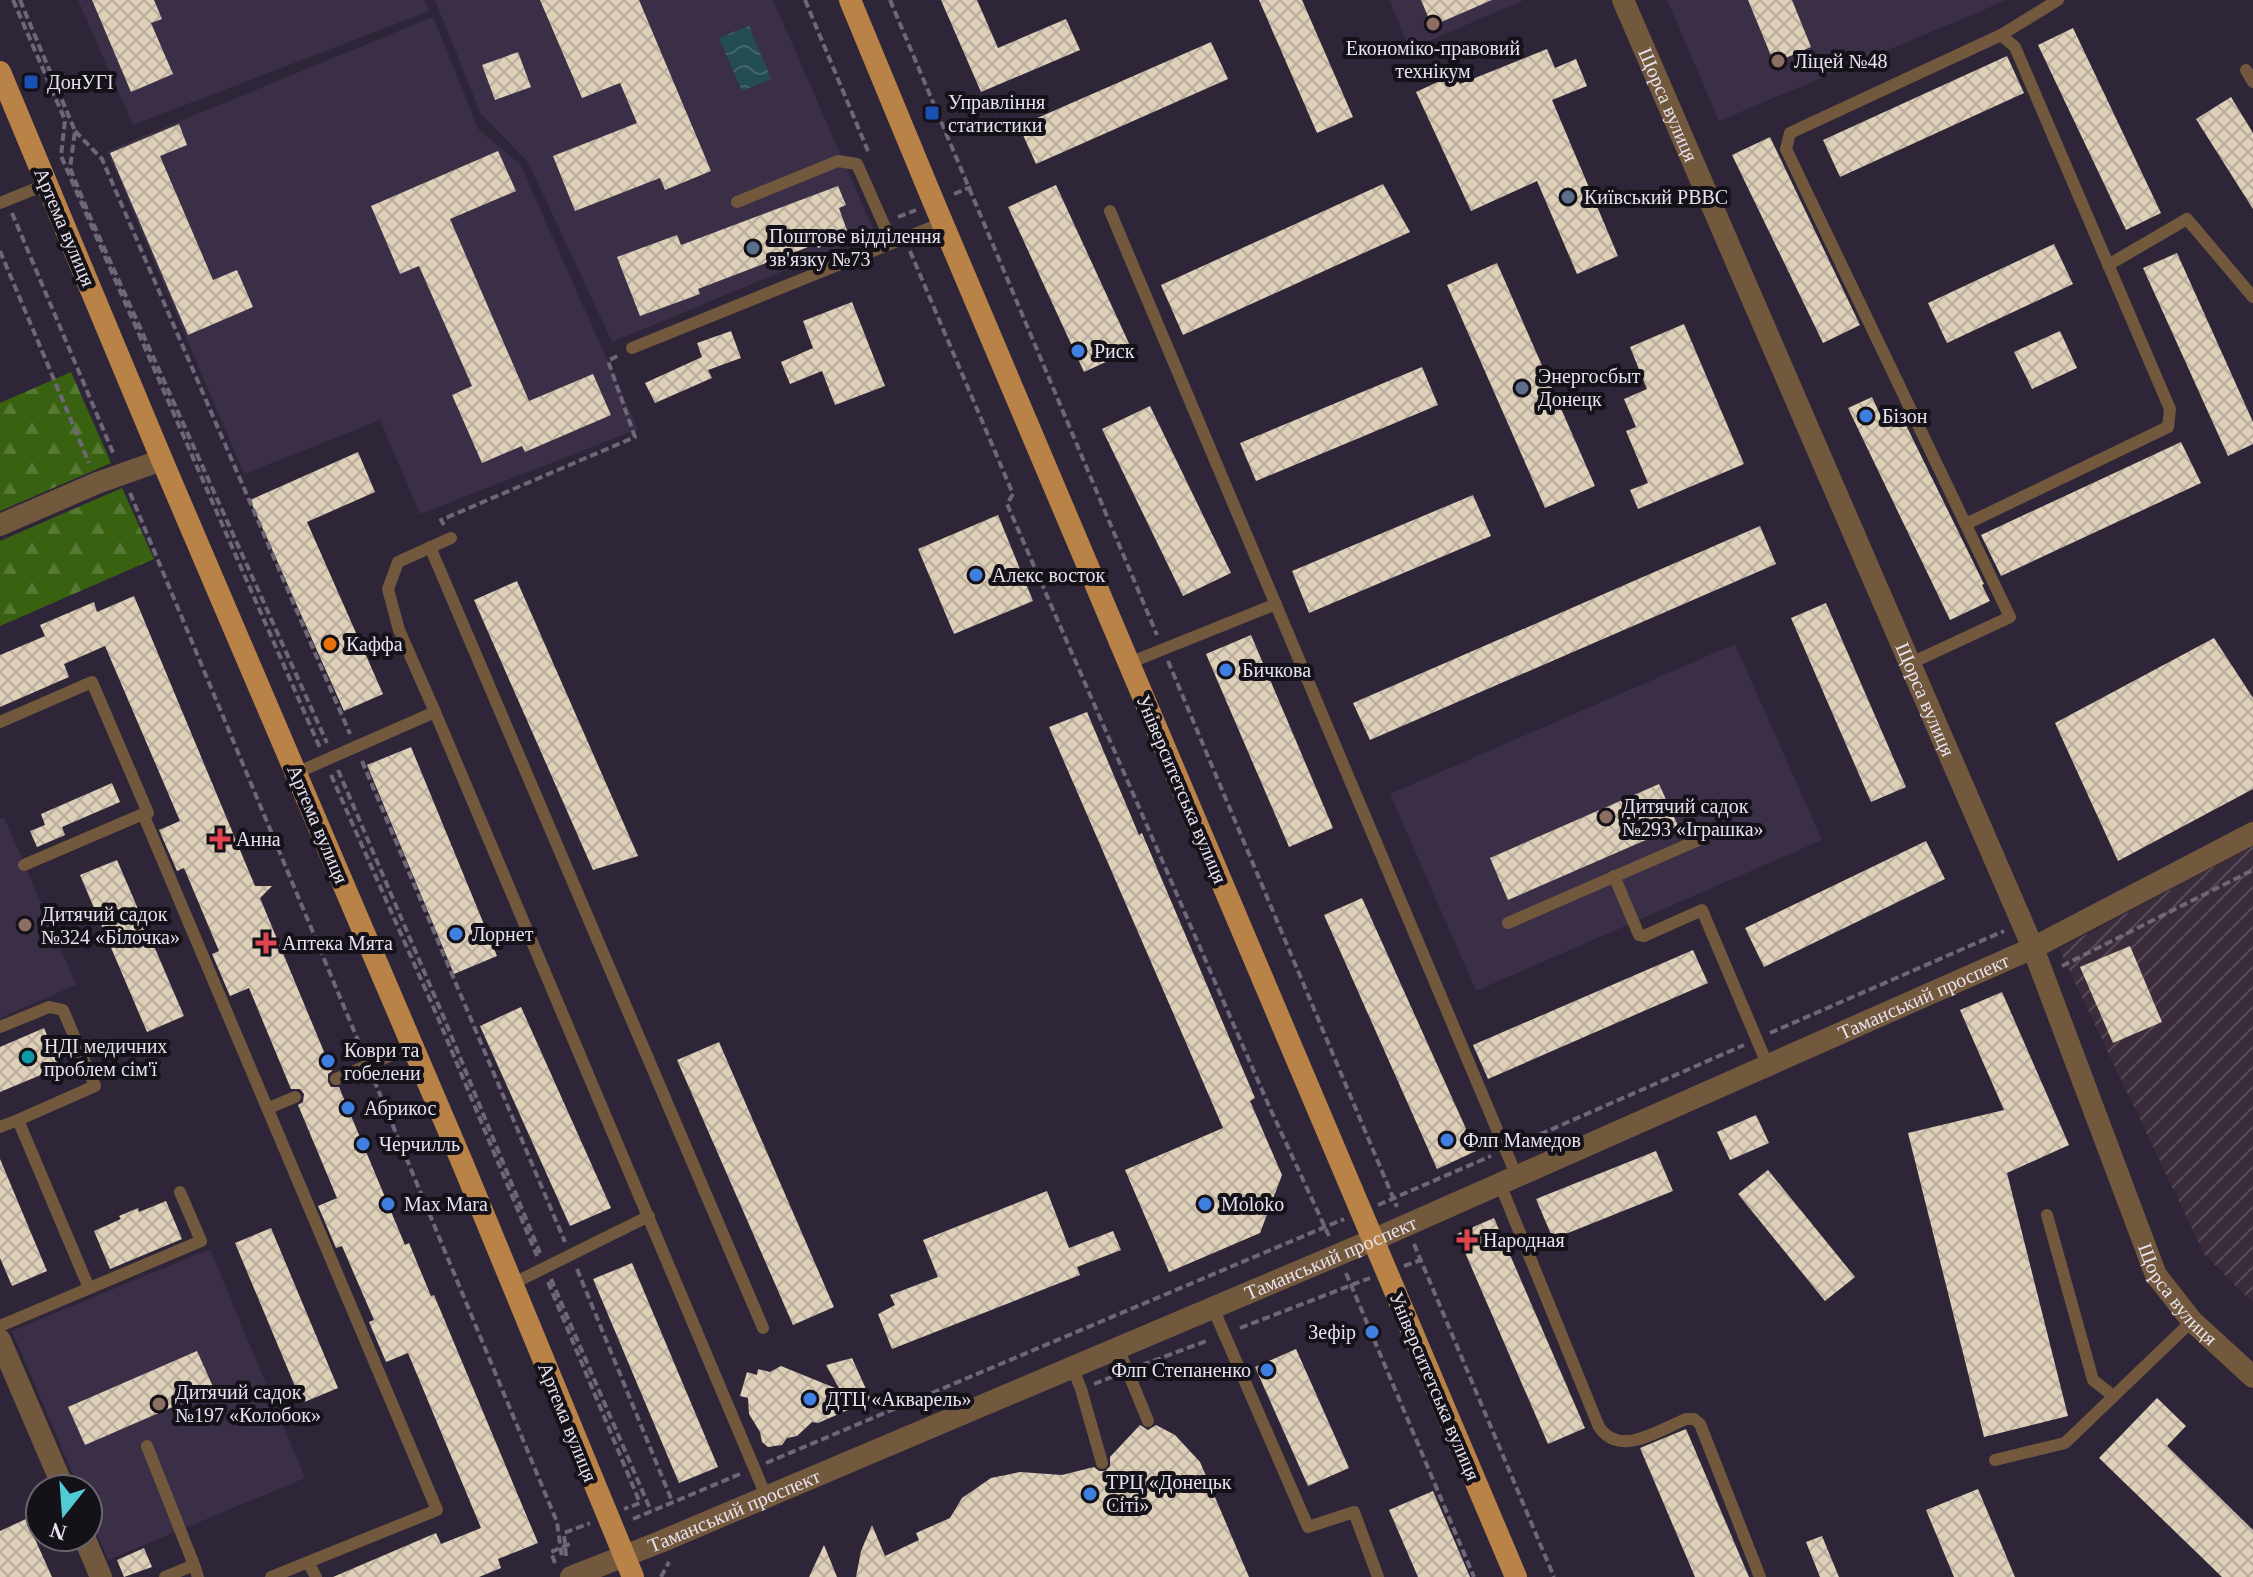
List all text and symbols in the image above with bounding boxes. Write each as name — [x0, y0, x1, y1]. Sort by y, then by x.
marker: Економіко-правовий технікум — [1424, 15, 1442, 33]
place label: Економіко-правовий технікум — [1346, 37, 1521, 83]
street label: Щорса вулиця — [1633, 44, 1703, 165]
place label: Ліцей №48 — [1794, 50, 1888, 73]
marker: Ліцей №48 — [1769, 52, 1787, 70]
place label: ДонУГІ — [47, 71, 114, 94]
marker: ДонУГІ — [22, 73, 40, 91]
place label: Управління статистики — [948, 91, 1045, 136]
marker: Управління статистики — [923, 104, 941, 122]
street label: Артема вулиця — [29, 164, 100, 290]
place label: Київський РВВС — [1584, 186, 1728, 208]
marker: Київський РВВС — [1559, 188, 1577, 206]
place label: Поштове відділення зв'язку №73 — [769, 225, 941, 271]
marker: Поштове відділення зв'язку №73 — [744, 239, 762, 257]
place label: Риск — [1094, 340, 1135, 362]
marker: Риск — [1069, 342, 1087, 360]
place label: Энергосбыт Донецк — [1538, 365, 1641, 411]
marker: Энергосбыт Донецк — [1513, 379, 1531, 397]
place label: Бізон — [1882, 405, 1928, 427]
marker: Бізон — [1857, 407, 1875, 425]
place label: Алекс восток — [992, 564, 1106, 586]
marker: Алекс восток — [967, 566, 985, 584]
place label: Каффа — [346, 633, 403, 656]
marker: Каффа — [321, 635, 339, 653]
street label: Щорса вулиця — [1890, 639, 1960, 760]
place label: Бичкова — [1242, 659, 1311, 681]
marker: Бичкова — [1217, 661, 1235, 679]
street label: Університетська вулиця — [1131, 691, 1232, 887]
street label: Артема вулиця — [282, 761, 353, 887]
place label: Дитячий садок №293 «Іграшка» — [1622, 795, 1764, 841]
marker: Дитячий садок №293 «Іграшка» — [1597, 808, 1615, 826]
place label: Анна — [236, 828, 281, 850]
marker: Анна — [211, 830, 229, 848]
place label: Дитячий садок №324 «Білочка» — [41, 903, 180, 948]
marker: Дитячий садок №324 «Білочка» — [16, 916, 34, 934]
place label: Лорнет — [472, 923, 534, 946]
marker: Лорнет — [447, 925, 465, 943]
place label: Аптека Мята — [282, 932, 393, 954]
marker: Аптека Мята — [257, 934, 275, 952]
street label: Таманський проспект — [1835, 949, 2013, 1044]
place label: НДІ медичних проблем сім'ї — [44, 1035, 167, 1081]
place label: Коври та гобелени — [344, 1039, 421, 1084]
marker: НДІ медичних проблем сім'ї — [19, 1048, 37, 1066]
marker: Коври та гобелени — [319, 1052, 337, 1070]
place label: Абрикос — [364, 1097, 437, 1120]
marker: Абрикос — [339, 1099, 357, 1117]
place label: Флп Мамедов — [1463, 1129, 1581, 1152]
marker: Флп Мамедов — [1438, 1131, 1456, 1149]
place label: Черчилль — [379, 1133, 460, 1156]
marker: Черчилль — [354, 1135, 372, 1153]
place label: Max Mara — [404, 1193, 488, 1215]
place label: Moloko — [1221, 1193, 1284, 1215]
marker: Max Mara — [379, 1195, 397, 1213]
marker: Moloko — [1196, 1195, 1214, 1213]
street label: Таманський проспект — [1241, 1211, 1420, 1304]
place label: Народная — [1483, 1229, 1565, 1252]
marker: Народная — [1458, 1231, 1476, 1249]
street label: Щорса вулиця — [2133, 1240, 2222, 1350]
street label: Університетська вулиця — [1384, 1288, 1485, 1484]
place label: Зефір — [1308, 1321, 1356, 1344]
marker: Зефір — [1363, 1323, 1381, 1341]
street label: Артема вулиця — [533, 1359, 602, 1485]
place label: Флп Степаненко — [1111, 1359, 1251, 1381]
marker: Флп Степаненко — [1258, 1361, 1276, 1379]
place label: Дитячий садок №197 «Колобок» — [175, 1381, 321, 1426]
place label: ДТЦ «Акварель» — [826, 1388, 972, 1411]
marker: ДТЦ «Акварель» — [801, 1390, 819, 1408]
marker: Дитячий садок №197 «Колобок» — [150, 1395, 168, 1413]
street label: Таманський проспект — [645, 1464, 824, 1557]
place label: ТРЦ «Донецьк Сіті» — [1106, 1471, 1232, 1516]
north arrow — [24, 1473, 104, 1553]
marker: ТРЦ «Донецьк Сіті» — [1081, 1485, 1099, 1503]
text: N — [47, 1517, 70, 1546]

